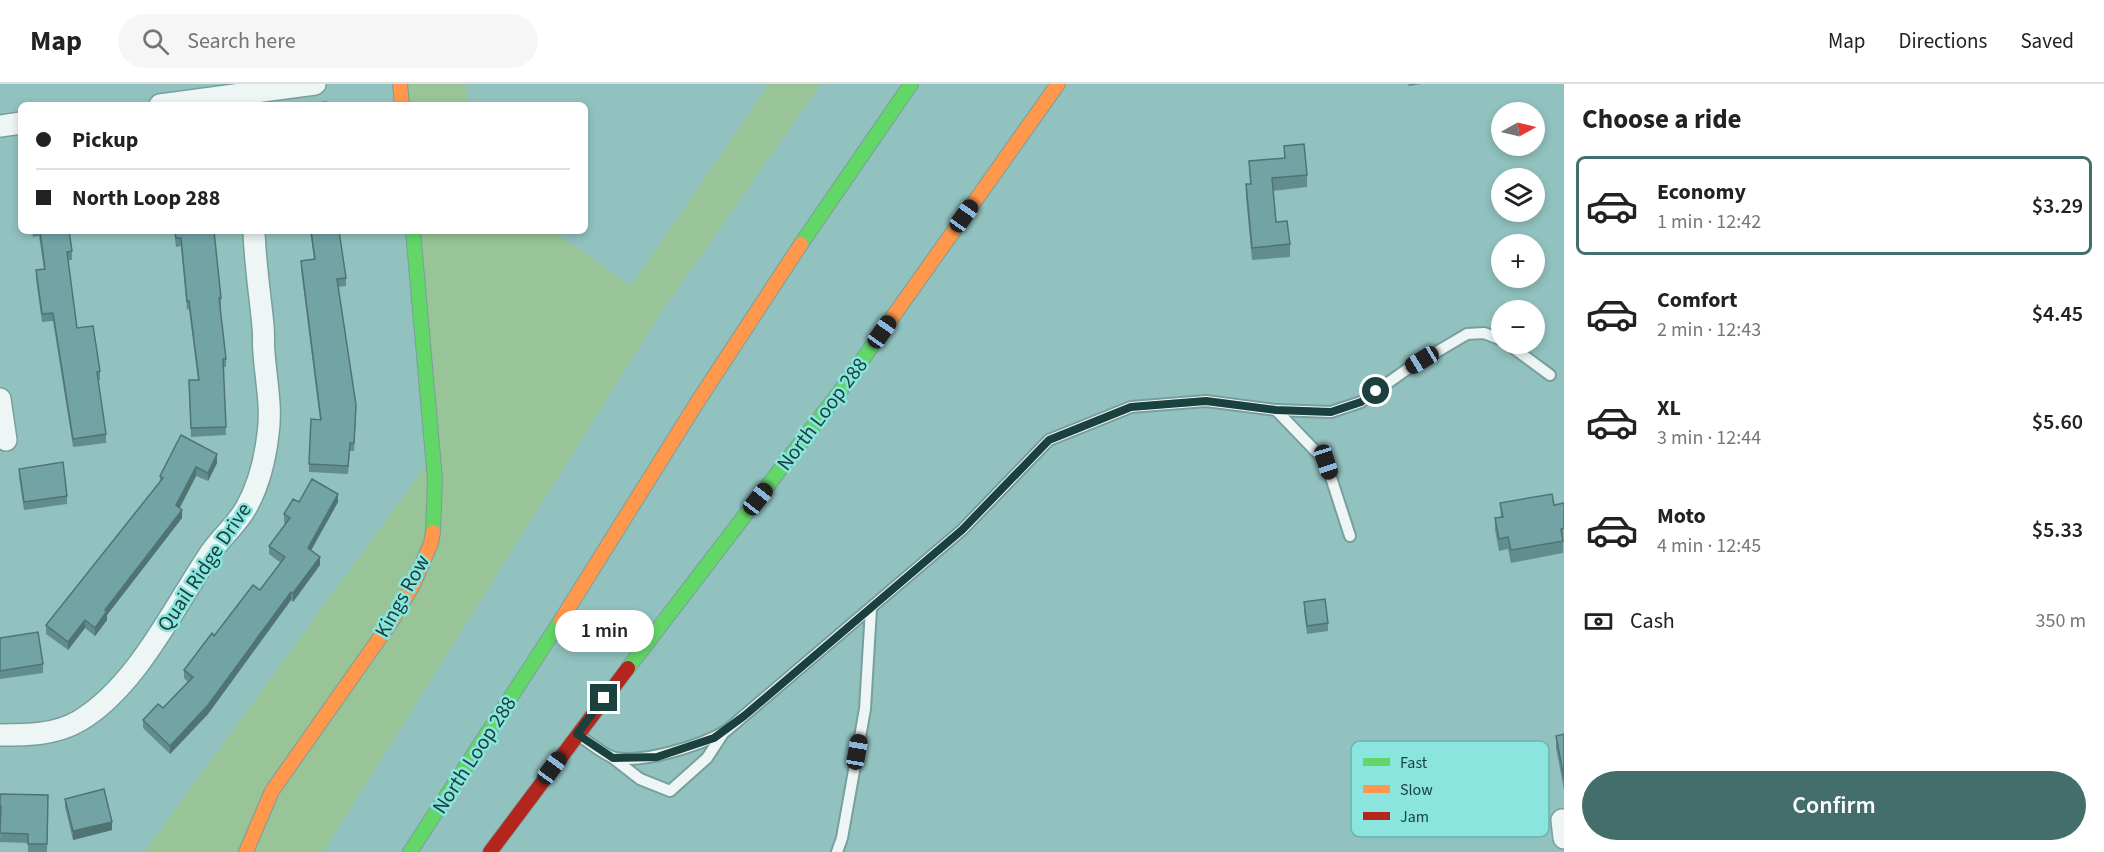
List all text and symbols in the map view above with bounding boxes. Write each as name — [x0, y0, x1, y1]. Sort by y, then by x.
search box — [118, 14, 538, 68]
text: Map — [30, 21, 82, 61]
icon: search — [139, 25, 172, 58]
text: Search here — [187, 25, 296, 57]
text: Map — [1828, 26, 1866, 56]
text: Directions — [1899, 26, 1987, 56]
text: Saved — [2020, 26, 2074, 56]
text: Choose a ride — [1582, 100, 1742, 139]
north arrow — [1491, 102, 1545, 156]
map controls — [1491, 102, 1545, 354]
text: Pickup — [72, 124, 138, 156]
button: layers — [1491, 168, 1545, 222]
text: Economy — [1657, 176, 1746, 208]
icon: car — [1585, 179, 1639, 233]
text: North Loop 288 — [72, 182, 220, 214]
text: $3.29 — [2032, 190, 2083, 222]
car — [946, 196, 982, 236]
text: 1 min · 12:42 — [1657, 208, 1761, 236]
button: + — [1491, 234, 1545, 288]
text: Comfort — [1657, 284, 1738, 316]
icon: car — [1585, 287, 1639, 341]
text: $4.45 — [2032, 298, 2083, 330]
button: − — [1491, 300, 1545, 354]
car — [864, 312, 900, 352]
text: 2 min · 12:43 — [1657, 316, 1761, 344]
car — [1402, 343, 1442, 377]
street label: North Loop 288 — [769, 351, 875, 477]
route start — [1362, 377, 1389, 404]
text: XL — [1657, 392, 1681, 424]
icon: car — [1585, 395, 1639, 449]
text: $5.60 — [2032, 406, 2083, 438]
text: 3 min · 12:44 — [1657, 424, 1761, 452]
car — [1312, 442, 1340, 482]
car — [740, 479, 776, 519]
street label: Quail Ridge Drive — [150, 496, 258, 638]
text: Moto — [1657, 500, 1706, 532]
icon: car — [1585, 503, 1639, 557]
text: $5.33 — [2032, 514, 2083, 546]
text: 4 min · 12:45 — [1657, 532, 1761, 560]
street label: Kings Row — [367, 549, 437, 643]
icon: cash — [1582, 605, 1615, 638]
text: Cash — [1630, 605, 1675, 637]
text: 350 m — [2036, 607, 2086, 635]
callout: 1 min — [554, 611, 654, 653]
text: 1 min — [581, 617, 628, 645]
route end — [590, 684, 617, 711]
street label: North Loop 288 — [425, 690, 523, 820]
car — [845, 733, 869, 771]
legend — [1351, 741, 1549, 837]
car — [534, 748, 570, 788]
text: Fast — [1400, 752, 1428, 774]
button: Confirm — [1582, 771, 2086, 840]
text: Slow — [1400, 779, 1433, 801]
text: Jam — [1400, 806, 1429, 828]

